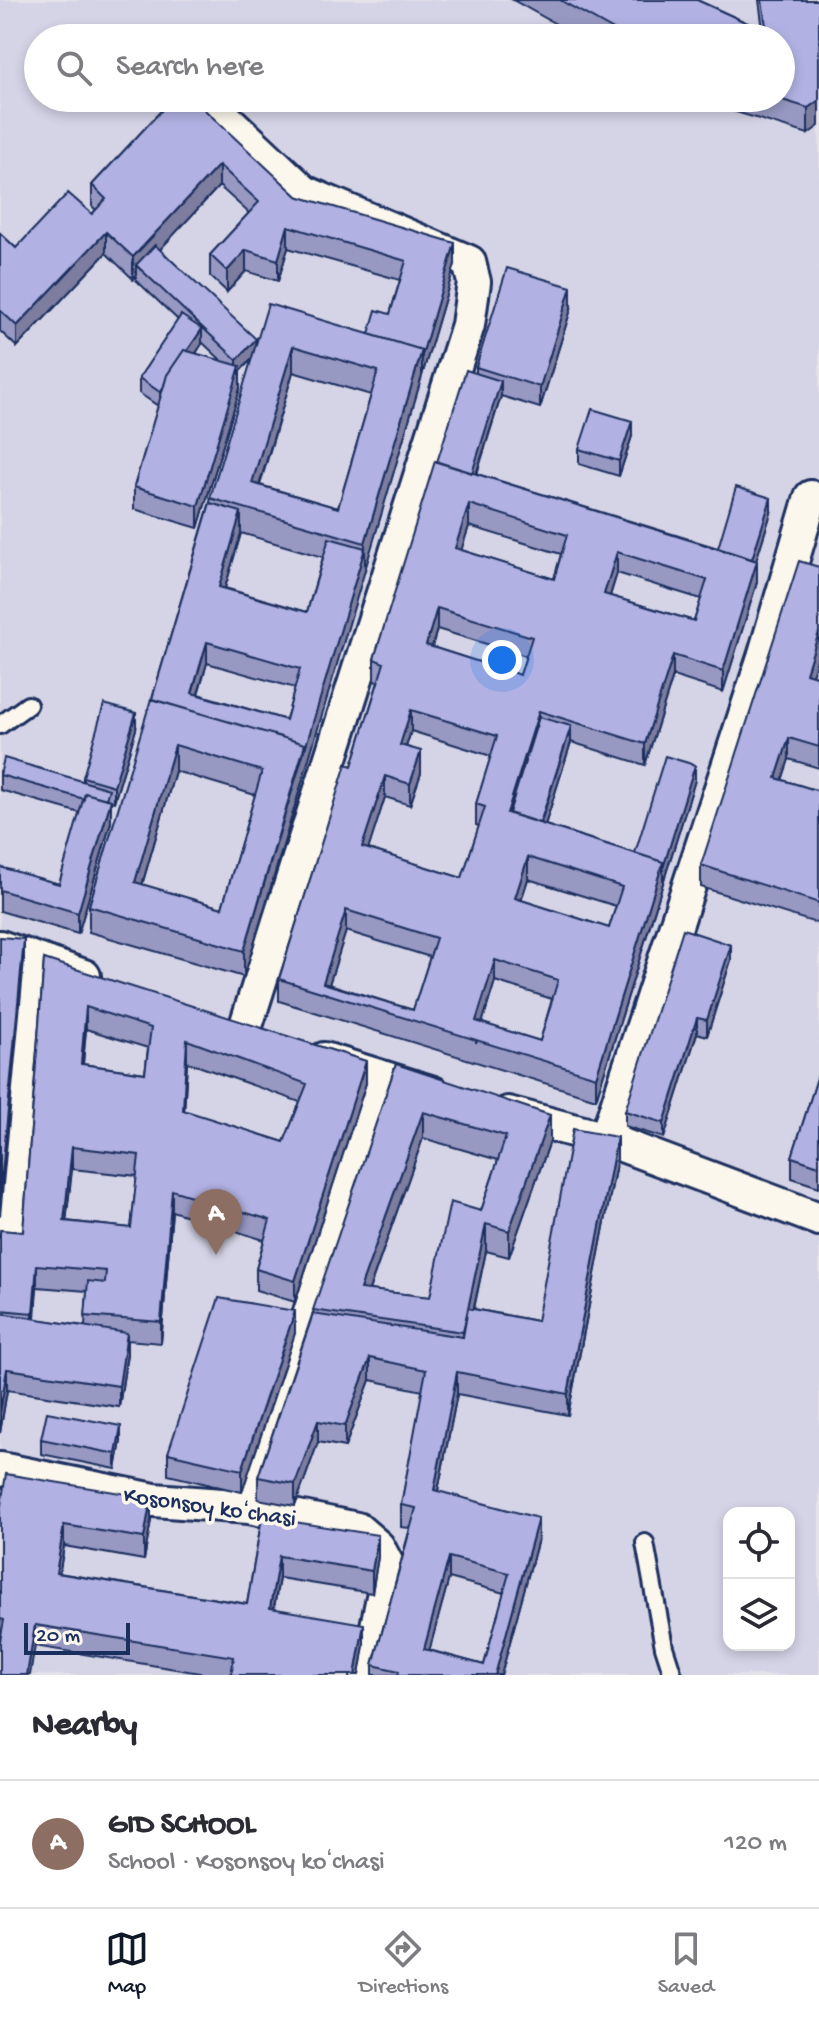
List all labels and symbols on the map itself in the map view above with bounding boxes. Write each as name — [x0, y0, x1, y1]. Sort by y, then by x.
your location — [482, 640, 522, 680]
pin: A — [190, 1189, 242, 1255]
street label: Kosonsoy koʻchasi — [121, 1482, 298, 1535]
scale bar — [24, 1619, 130, 1655]

